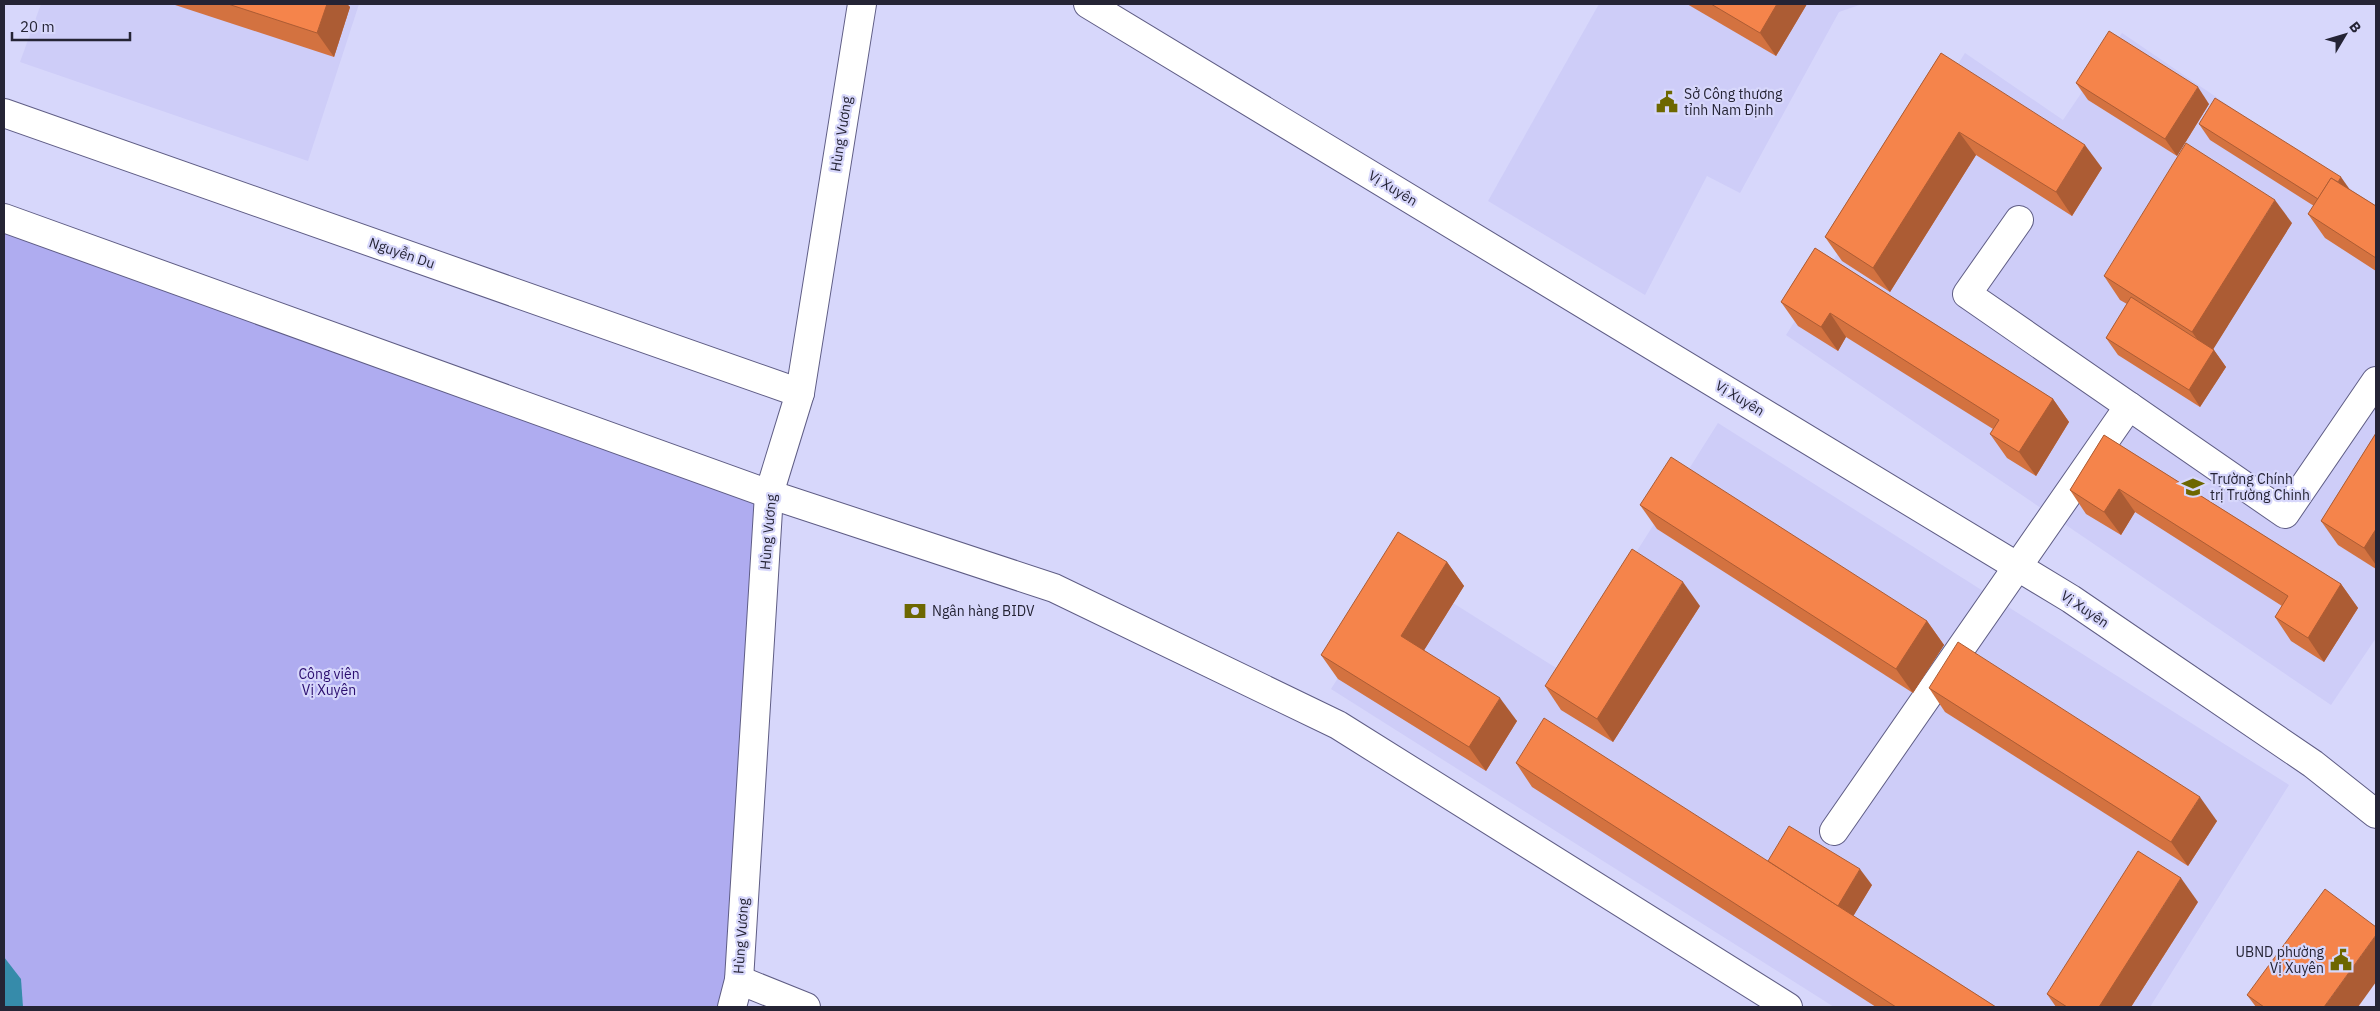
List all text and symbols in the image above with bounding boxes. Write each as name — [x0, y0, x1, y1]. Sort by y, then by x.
scale bar — [12, 10, 130, 42]
north arrow — [2320, 10, 2370, 60]
text: 20 m — [20, 17, 55, 36]
text: B — [2345, 18, 2365, 36]
place label: Sở Công thương tỉnh Nam Định — [1684, 85, 1783, 119]
public building icon: Sở Công thương tỉnh Nam Định — [1654, 89, 1680, 115]
street label: Hùng Vương — [826, 95, 856, 173]
street label: Vị Xuyên — [1365, 166, 1421, 210]
street label: Nguyễn Du — [367, 233, 437, 273]
street label: Vị Xuyên — [1712, 376, 1768, 420]
place label: Trường Chính trị Trường Chinh — [2210, 470, 2310, 504]
school or university icon: Trường Chính trị Trường Chinh — [2180, 474, 2206, 500]
street label: Hùng Vương — [756, 493, 780, 571]
street label: Vị Xuyên — [2057, 586, 2113, 632]
bank icon: Ngân hàng BIDV — [902, 598, 928, 624]
place label: Ngân hàng BIDV — [932, 602, 1035, 620]
park label: Công viên Vị Xuyên — [298, 665, 360, 699]
street label: Hùng Vương — [729, 897, 753, 974]
place label: UBND phường Vị Xuyên — [2236, 943, 2325, 977]
public building icon: UBND phường Vị Xuyên — [2328, 947, 2354, 973]

